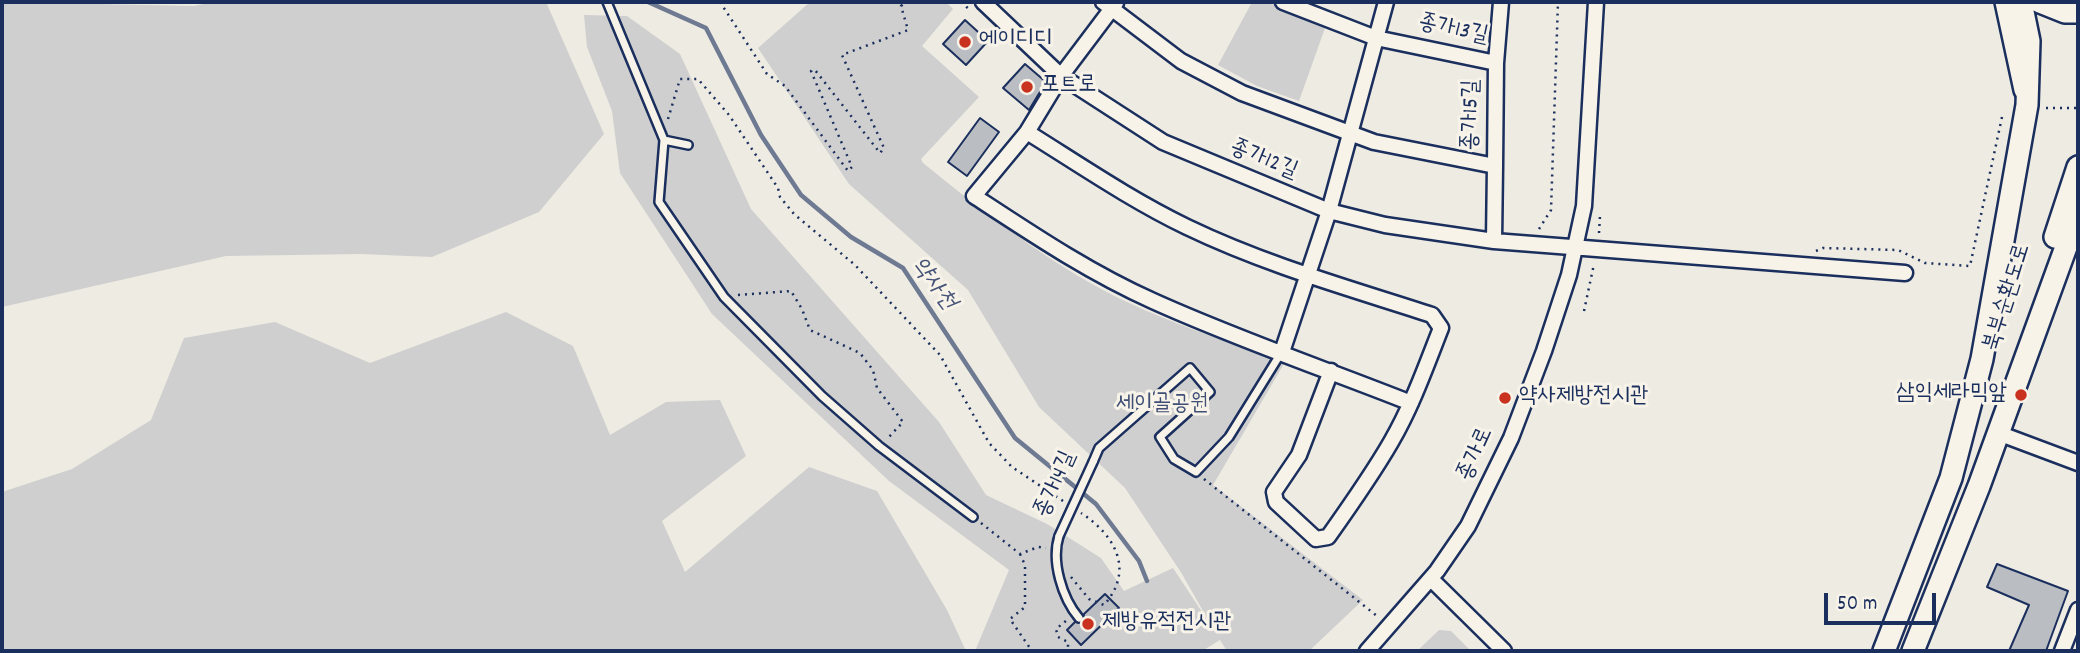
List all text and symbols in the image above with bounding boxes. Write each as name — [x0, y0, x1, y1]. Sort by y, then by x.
street label: 종가13길 — [1416, 10, 1490, 52]
place label: 에이디디 — [979, 28, 1053, 56]
marker: 에이디디 — [957, 34, 973, 50]
place label: 포트로 — [1041, 73, 1097, 101]
marker: 포트로 — [1019, 79, 1035, 95]
street label: 종가15길 — [1459, 79, 1487, 151]
street label: 종가12길 — [1225, 135, 1301, 187]
street label: 북부순환도로 — [1980, 241, 2038, 355]
water label: 약사천 — [903, 253, 961, 317]
place label: 삼익세라믹앞 — [1896, 381, 2007, 409]
place label: 약사제방전시관 — [1519, 384, 1649, 412]
marker: 삼익세라믹앞 — [2013, 387, 2029, 403]
marker: 약사제방전시관 — [1497, 390, 1513, 406]
park label: 세이골공원 — [1116, 392, 1208, 420]
street label: 종가로 — [1453, 424, 1501, 486]
street label: 종가14길 — [1030, 447, 1084, 523]
scale bar — [1828, 580, 1940, 624]
text: 50 m — [1837, 590, 1877, 620]
place label: 제방유적전시관 — [1102, 610, 1232, 638]
marker: 제방유적전시관 — [1080, 616, 1096, 632]

